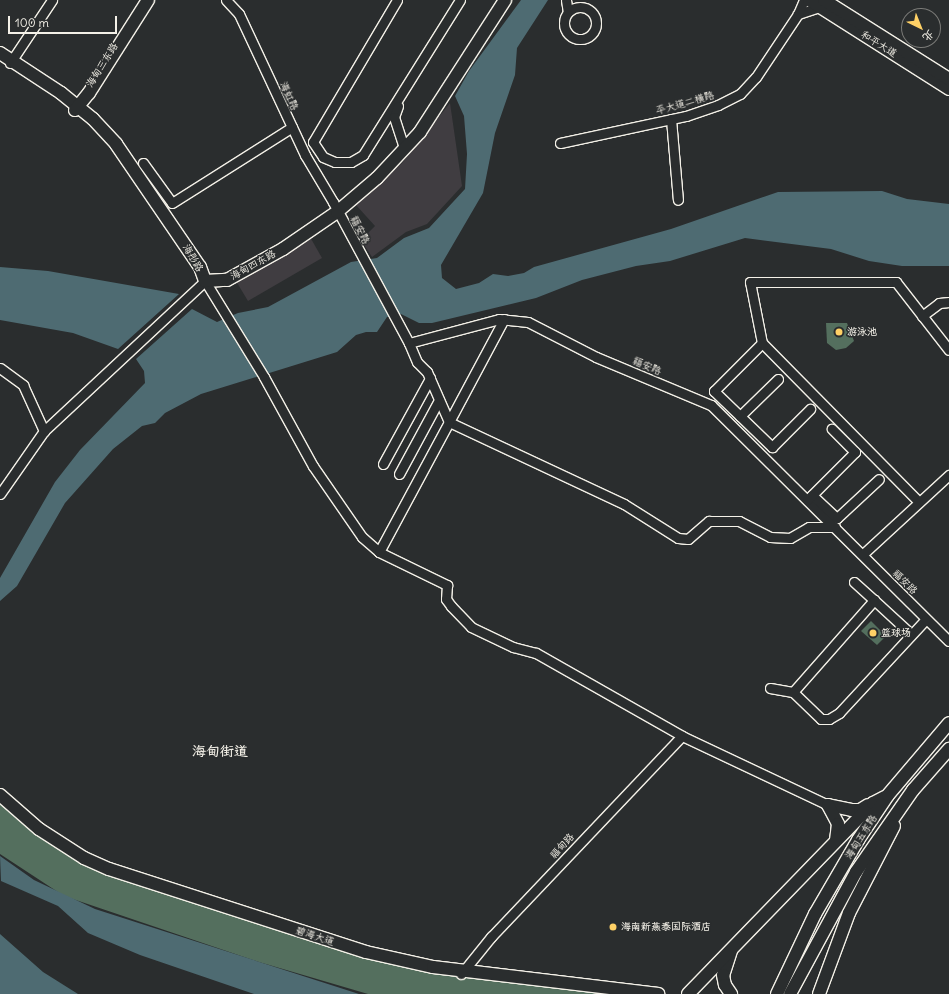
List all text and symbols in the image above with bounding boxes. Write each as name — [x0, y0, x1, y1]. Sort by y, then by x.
scale bar — [10, 8, 119, 34]
north arrow — [901, 8, 941, 48]
text: 100 m — [15, 15, 49, 30]
text: 北 — [920, 27, 937, 45]
street label: 和平大道 — [859, 28, 899, 60]
street label: 海甸三东路 — [84, 41, 120, 89]
street label: 海虹路 — [277, 80, 301, 112]
street label: 平大道二横路 — [655, 89, 715, 117]
street label: 福安路 — [348, 214, 372, 246]
street label: 海彤路 — [180, 242, 206, 274]
street label: 海甸四东路 — [228, 248, 278, 282]
place label: 游泳池 — [847, 326, 877, 338]
marker: 游泳池 — [834, 327, 844, 337]
street label: 福安路 — [631, 355, 663, 377]
street label: 福安路 — [890, 567, 920, 597]
place label: 篮球场 — [881, 627, 911, 639]
marker: 篮球场 — [868, 628, 878, 638]
district label: 海甸街道 — [192, 743, 248, 759]
street label: 海甸五东路 — [843, 813, 879, 861]
street label: 福甸路 — [547, 831, 577, 861]
place label: 海南新燕泰国际酒店 — [621, 921, 711, 933]
marker: 海南新燕泰国际酒店 — [608, 922, 618, 932]
street label: 碧海大道 — [294, 924, 336, 948]

